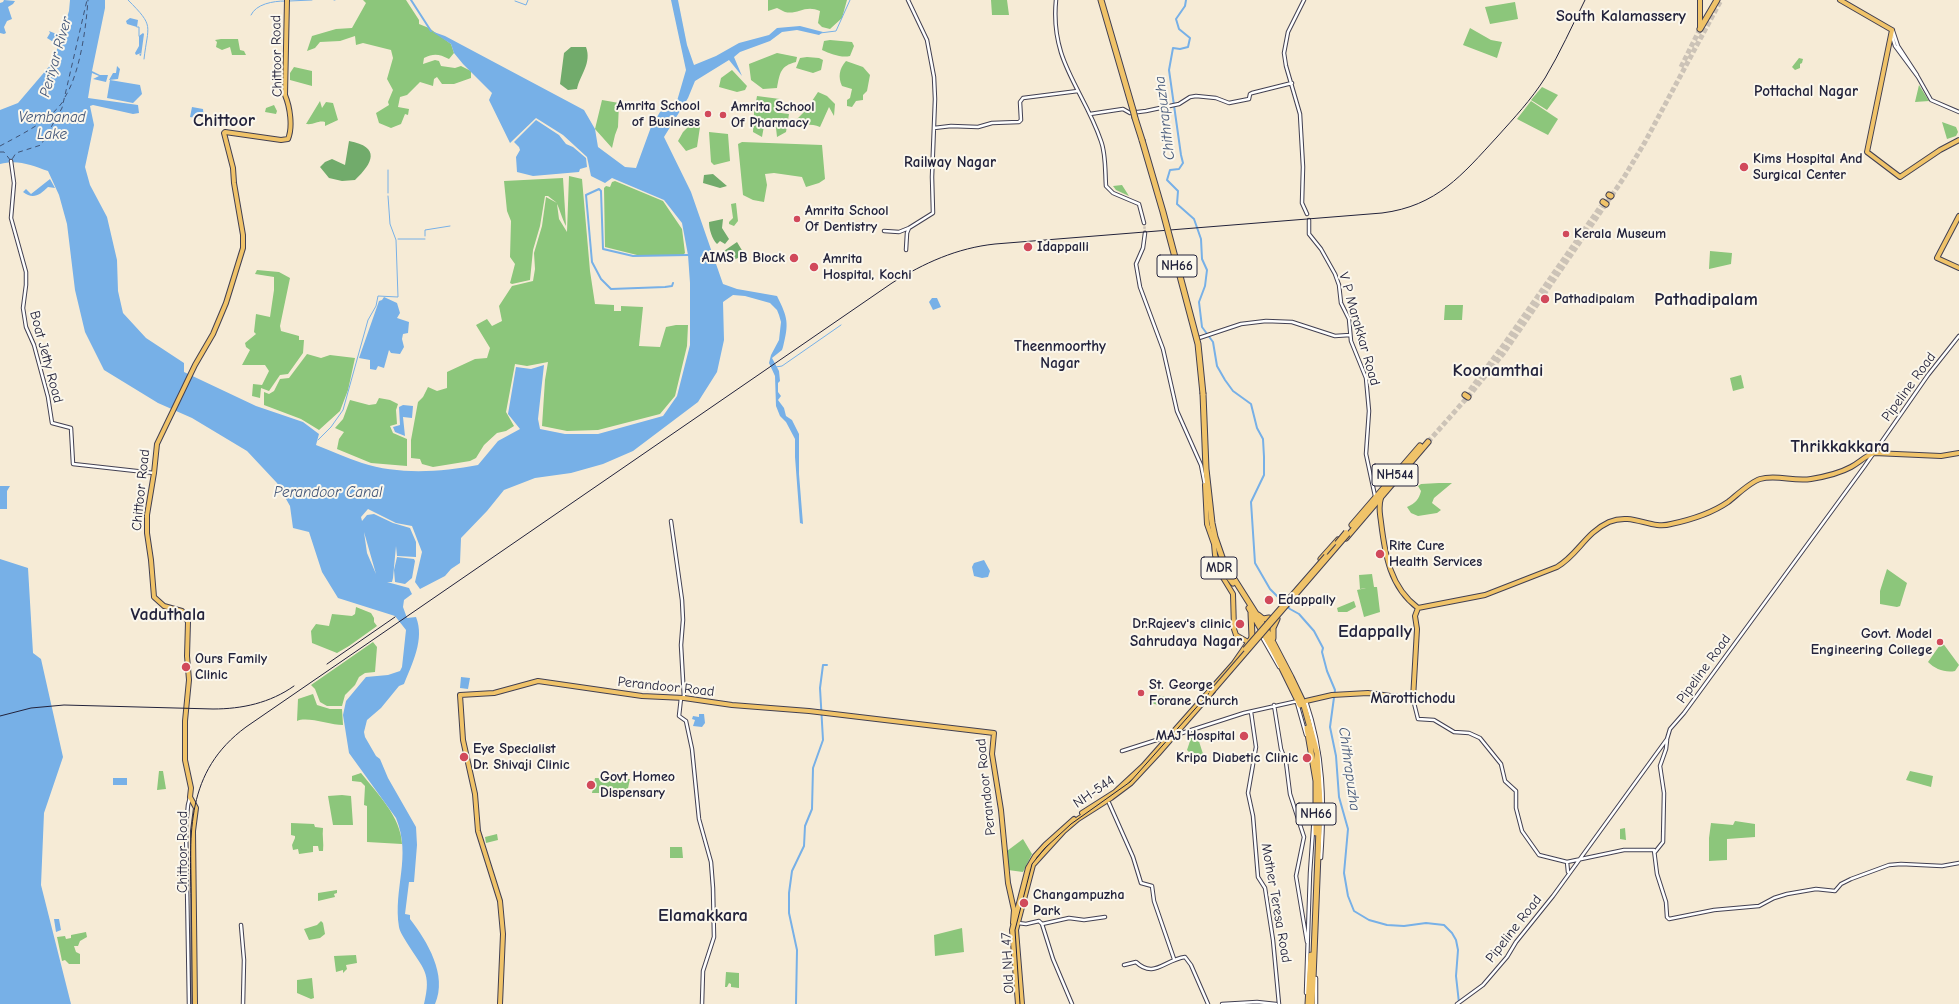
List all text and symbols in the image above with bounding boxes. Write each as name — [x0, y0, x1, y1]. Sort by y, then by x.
district label: South Kalamassery — [1556, 6, 1686, 26]
water label: Periyar River — [36, 15, 76, 99]
street label: Chittoor Road — [268, 15, 286, 97]
water label: Chithrapuzha — [1151, 75, 1179, 161]
district label: Pottachal Nagar — [1754, 83, 1858, 101]
place label: Amrita School of Business — [616, 98, 700, 130]
place label: Amrita School Of Pharmacy — [731, 99, 815, 132]
water label: Vembanad Lake — [18, 109, 86, 144]
marker: Amrita School of Business — [703, 109, 713, 119]
district label: Chittoor — [193, 110, 255, 132]
marker: Amrita School Of Pharmacy — [718, 110, 728, 120]
place label: Kims Hospital And Surgical Center — [1753, 151, 1863, 184]
district label: Railway Nagar — [904, 154, 996, 172]
marker: Kims Hospital And Surgical Center — [1738, 161, 1750, 173]
place label: Amrita School Of Dentistry — [805, 203, 889, 236]
marker: Amrita School Of Dentistry — [792, 214, 802, 224]
place label: Kerala Museum — [1574, 226, 1666, 242]
marker: Kerala Museum — [1561, 229, 1571, 239]
place label: Idappalli — [1037, 239, 1089, 255]
marker: Idappalli — [1022, 241, 1034, 253]
place label: AIMS B Block — [702, 250, 785, 266]
place label: Amrita Hospital, Kochi — [823, 251, 912, 284]
marker: AIMS B Block — [788, 252, 800, 264]
road number: NH66 — [1157, 255, 1197, 277]
marker: Amrita Hospital, Kochi — [808, 261, 820, 273]
street label: V P Marakkar Road — [1335, 270, 1383, 388]
district label: Pathadipalam — [1654, 289, 1758, 311]
place label: Pathadipalam — [1554, 291, 1635, 307]
marker: Pathadipalam — [1539, 293, 1551, 305]
street label: Boat Jetty Road — [26, 309, 66, 405]
district label: Theenmoorthy Nagar — [1014, 338, 1106, 373]
street label: Pipeline Road — [1878, 349, 1940, 425]
district label: Koonamthai — [1453, 360, 1543, 382]
district label: Thrikkakkara — [1790, 436, 1890, 458]
street label: Chittoor Road — [128, 448, 154, 532]
road number: NH544 — [1372, 464, 1418, 486]
water label: Perandoor Canal — [274, 484, 382, 502]
place label: Rite Cure Health Services — [1389, 538, 1482, 570]
marker: Rite Cure Health Services — [1374, 548, 1386, 560]
road number: MDR — [1201, 557, 1237, 579]
place label: Edappally — [1278, 592, 1335, 608]
marker: Edappally — [1263, 594, 1275, 606]
district label: Vaduthala — [131, 604, 205, 626]
place label: Dr.Rajeev's clinic — [1132, 616, 1231, 632]
marker: Dr.Rajeev's clinic — [1234, 618, 1246, 630]
district label: Edappally — [1338, 621, 1412, 643]
place label: Govt. Model Engineering College — [1811, 626, 1932, 658]
street label: Pipeline Road — [1673, 631, 1735, 707]
district label: Sahrudaya Nagar — [1130, 633, 1242, 651]
marker: Govt. Model Engineering College — [1935, 637, 1945, 647]
place label: Ours Family Clinic — [195, 651, 267, 684]
marker: Ours Family Clinic — [180, 661, 192, 673]
street label: Perandoor Road — [617, 674, 715, 700]
place label: St. George Forane Church — [1149, 677, 1238, 710]
marker: St. George Forane Church — [1136, 688, 1146, 698]
district label: Marottichodu — [1370, 690, 1456, 708]
water label: Chithrapuzha — [1334, 726, 1364, 812]
place label: MAJ Hospital — [1156, 728, 1235, 744]
marker: MAJ Hospital — [1238, 730, 1250, 742]
street label: Perandoor Road — [973, 738, 999, 836]
place label: Eye Specialist Dr. Shivaji Clinic — [473, 741, 569, 774]
place label: Kripa Diabetic Clinic — [1176, 750, 1298, 766]
marker: Eye Specialist Dr. Shivaji Clinic — [458, 751, 470, 763]
marker: Kripa Diabetic Clinic — [1301, 752, 1313, 764]
place label: Govt Homeo Dispensary — [600, 769, 675, 802]
street label: NH-544 — [1070, 772, 1118, 812]
marker: Govt Homeo Dispensary — [585, 779, 597, 791]
road number: NH66 — [1296, 803, 1336, 825]
street label: Chittoor Road — [175, 811, 191, 893]
street label: Mother Teresa Road — [1257, 842, 1295, 964]
place label: Changampuzha Park — [1033, 887, 1125, 920]
street label: Pipeline Road — [1482, 892, 1546, 966]
marker: Changampuzha Park — [1018, 897, 1030, 909]
district label: Elamakkara — [658, 905, 748, 927]
street label: Old NH 47 — [998, 932, 1018, 994]

